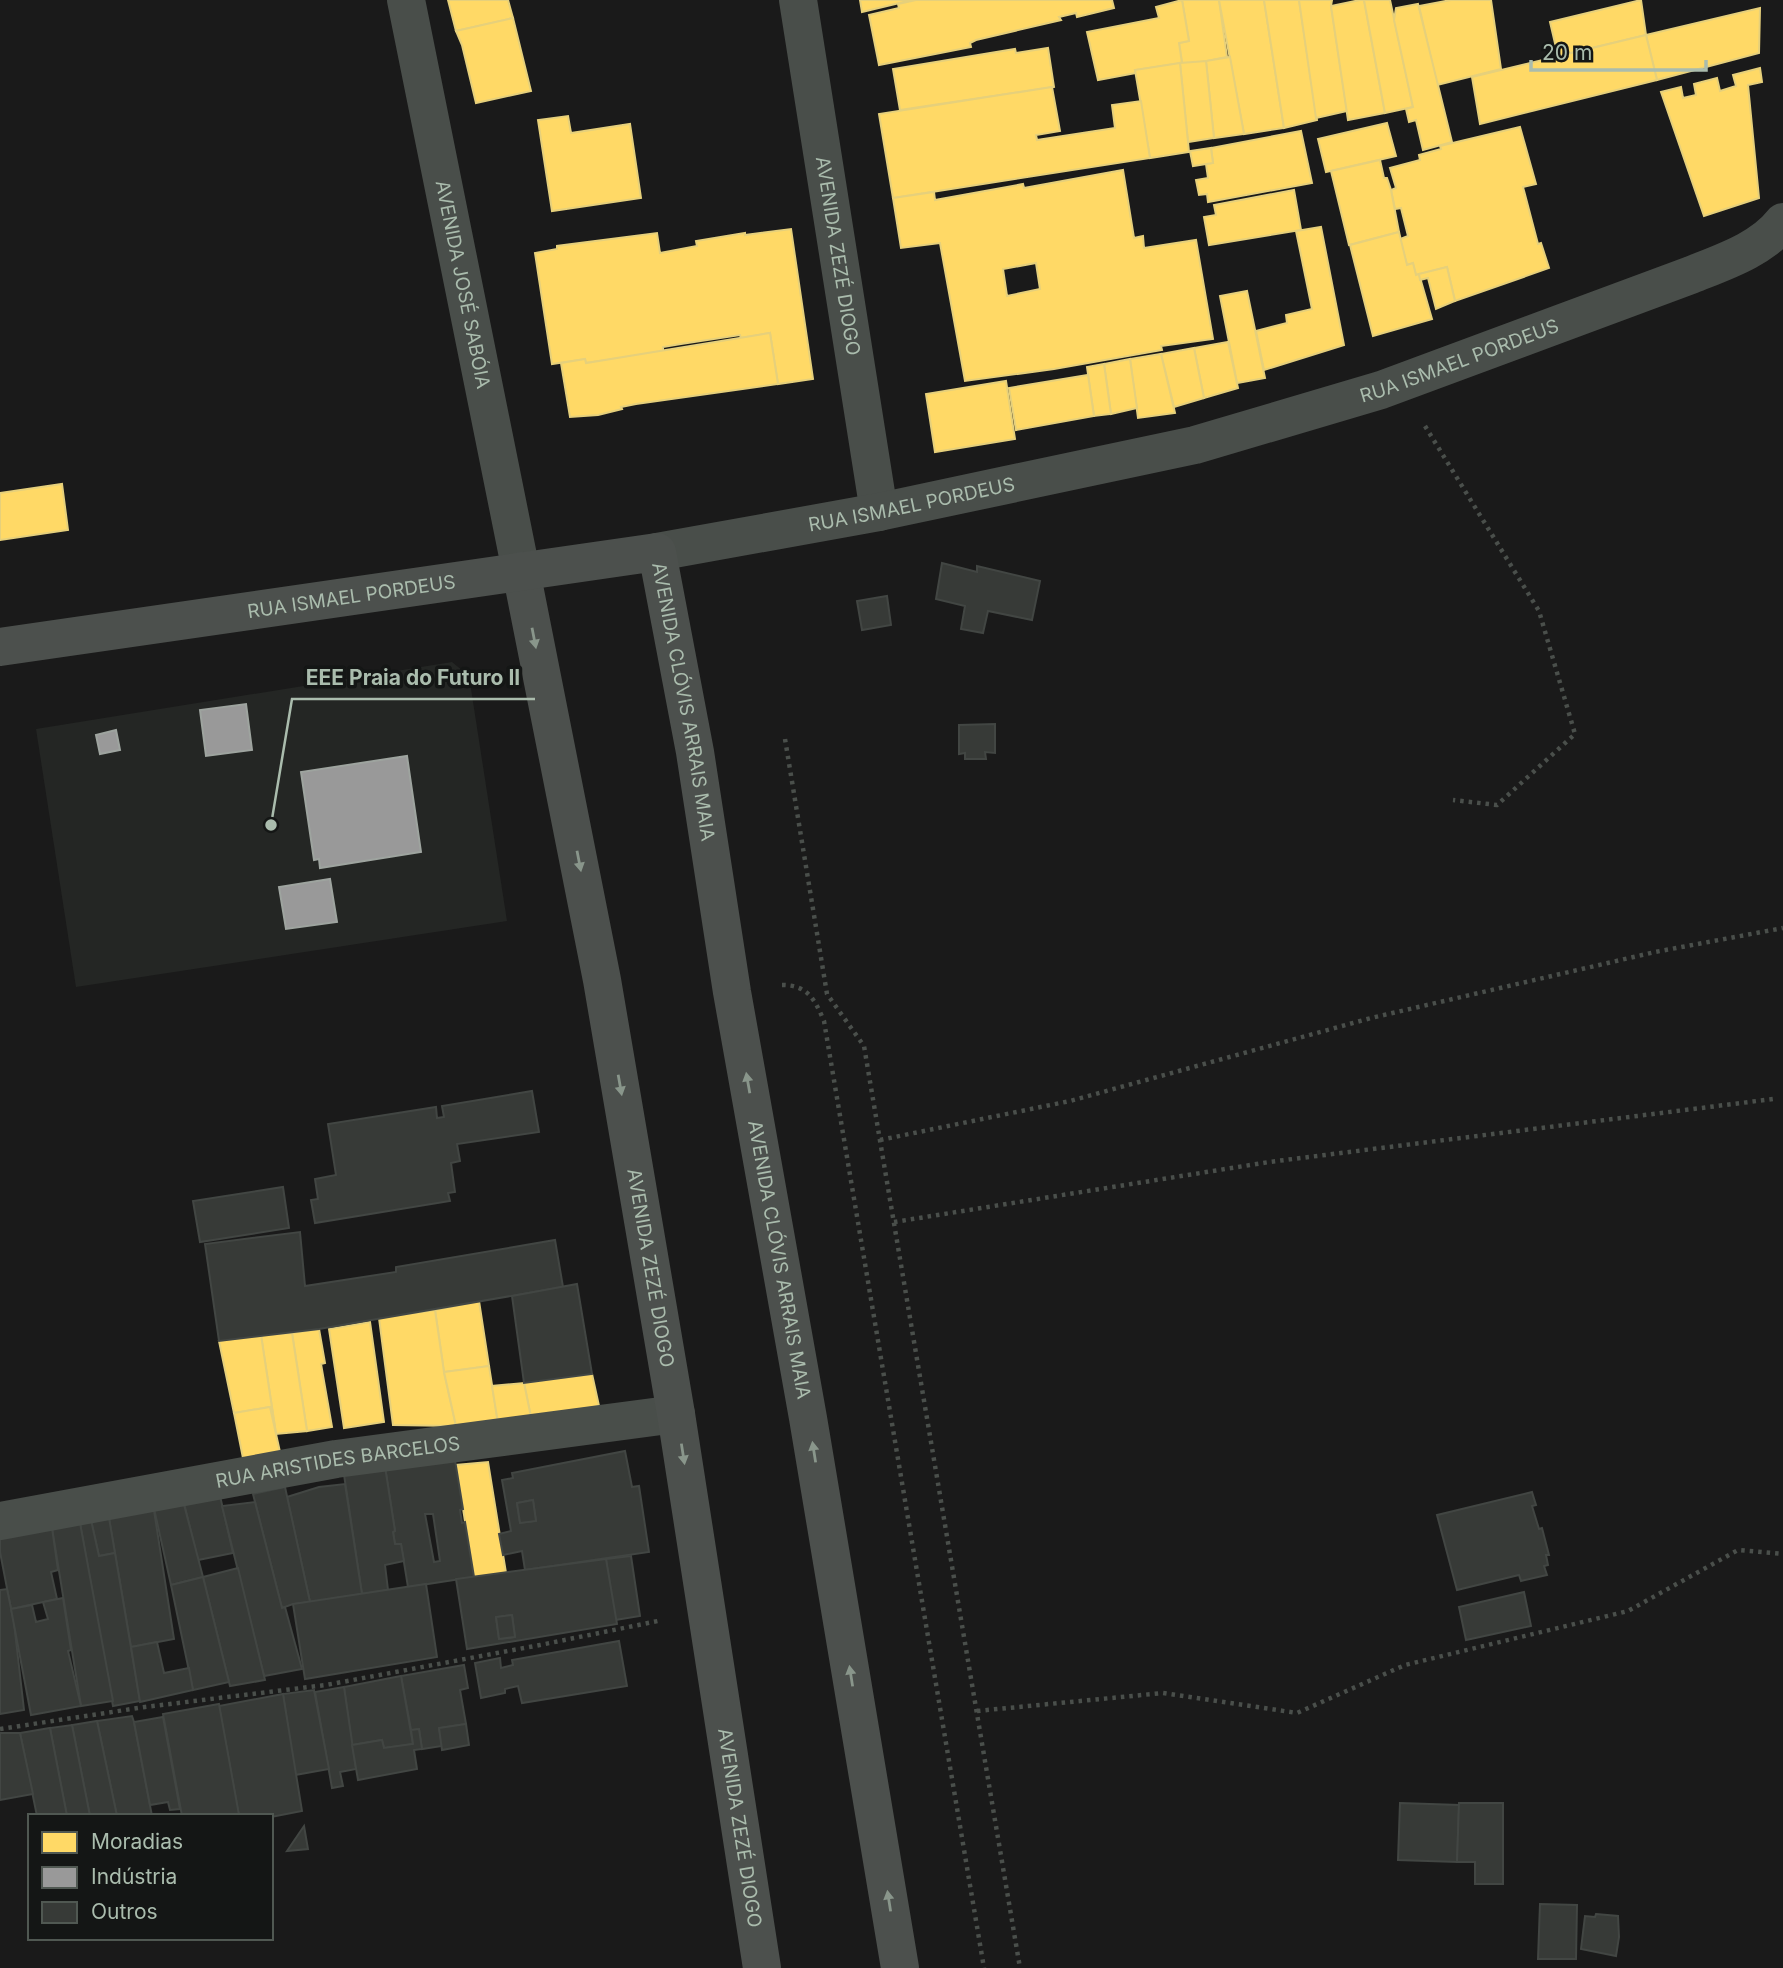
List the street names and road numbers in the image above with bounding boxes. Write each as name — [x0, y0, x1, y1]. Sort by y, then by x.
street label: AVENIDA ZEZÉ DIOGO — [811, 155, 866, 357]
street label: AVENIDA JOSÉ SABÓIA — [431, 178, 495, 391]
street label: RUA ISMAEL PORDEUS — [1357, 314, 1562, 407]
street label: RUA ISMAEL PORDEUS — [807, 472, 1017, 536]
street label: AVENIDA CLÓVIS ARRAIS MAIA — [648, 560, 720, 843]
street label: RUA ISMAEL PORDEUS — [246, 570, 457, 623]
street label: AVENIDA CLÓVIS ARRAIS MAIA — [744, 1118, 816, 1401]
street label: AVENIDA ZEZÉ DIOGO — [623, 1167, 679, 1369]
street label: RUA ARISTIDES BARCELOS — [214, 1431, 461, 1492]
street label: AVENIDA ZEZÉ DIOGO — [713, 1727, 767, 1929]

